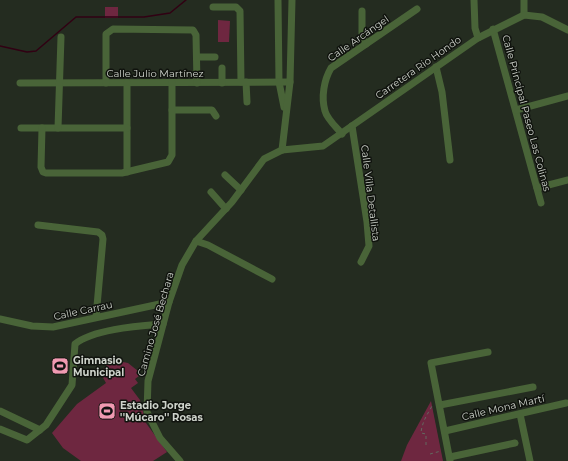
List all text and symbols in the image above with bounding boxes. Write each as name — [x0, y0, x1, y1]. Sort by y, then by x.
street label: Calle Arcángel — [325, 12, 391, 64]
street label: Carretera Rio Hondo — [373, 33, 464, 102]
street label: Calle Principal Paseo Las Colinas — [499, 33, 554, 193]
street label: Calle Julio Martínez — [106, 67, 204, 80]
street label: Calle Villa Detallista — [358, 144, 383, 242]
street label: Camino José Bechara — [134, 270, 177, 378]
street label: Calle Carrau — [52, 298, 114, 323]
place label: Gimnasio Municipal — [73, 354, 124, 379]
sports icon: Gimnasio Municipal — [50, 356, 70, 376]
street label: Calle Mona Martí — [461, 391, 547, 423]
place label: Estadio Jorge ''Múcaro'' Rosas — [120, 399, 203, 424]
sports icon: Estadio Jorge ''Múcaro'' Rosas — [97, 401, 117, 421]

